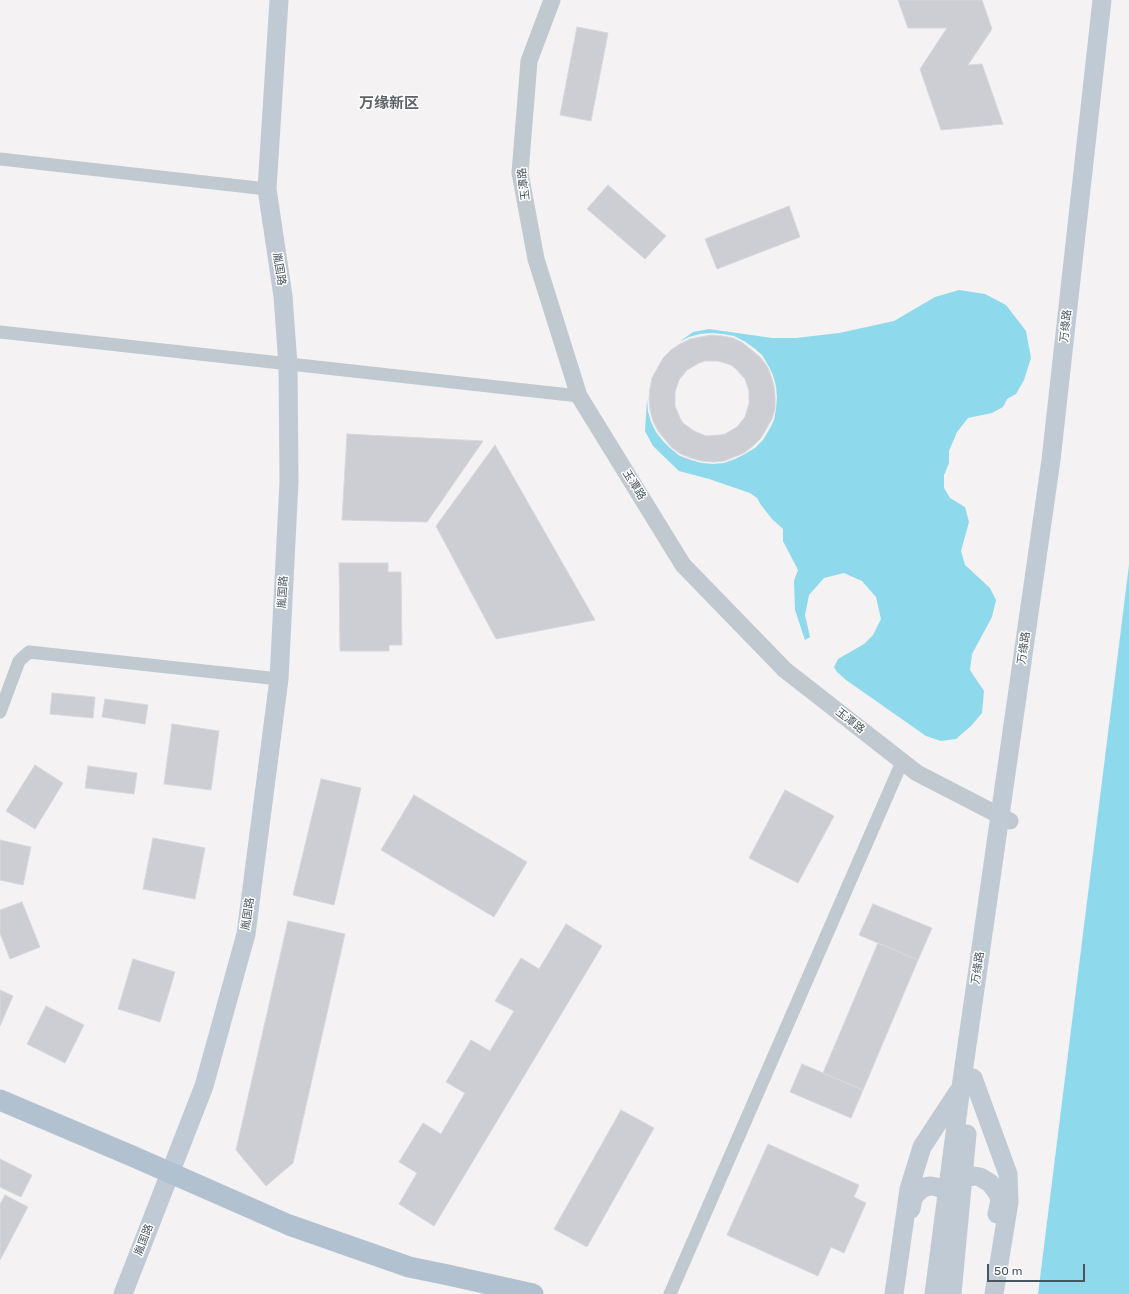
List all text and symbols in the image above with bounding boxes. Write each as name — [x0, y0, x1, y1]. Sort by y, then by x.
district label: 万缘新区 — [359, 95, 419, 113]
street label: 玉潭路 — [515, 167, 533, 201]
street label: 胤国路 — [270, 252, 288, 286]
street label: 万缘路 — [1058, 309, 1074, 343]
street label: 玉潭路 — [620, 468, 648, 502]
street label: 胤国路 — [276, 575, 290, 609]
street label: 万缘路 — [1015, 631, 1033, 665]
street label: 玉潭路 — [833, 706, 867, 736]
street label: 胤国路 — [239, 897, 257, 931]
street label: 万缘路 — [969, 951, 987, 985]
street label: 胤国路 — [132, 1222, 156, 1258]
scale bar — [989, 1256, 1087, 1282]
text: 50 m — [994, 1264, 1022, 1278]

